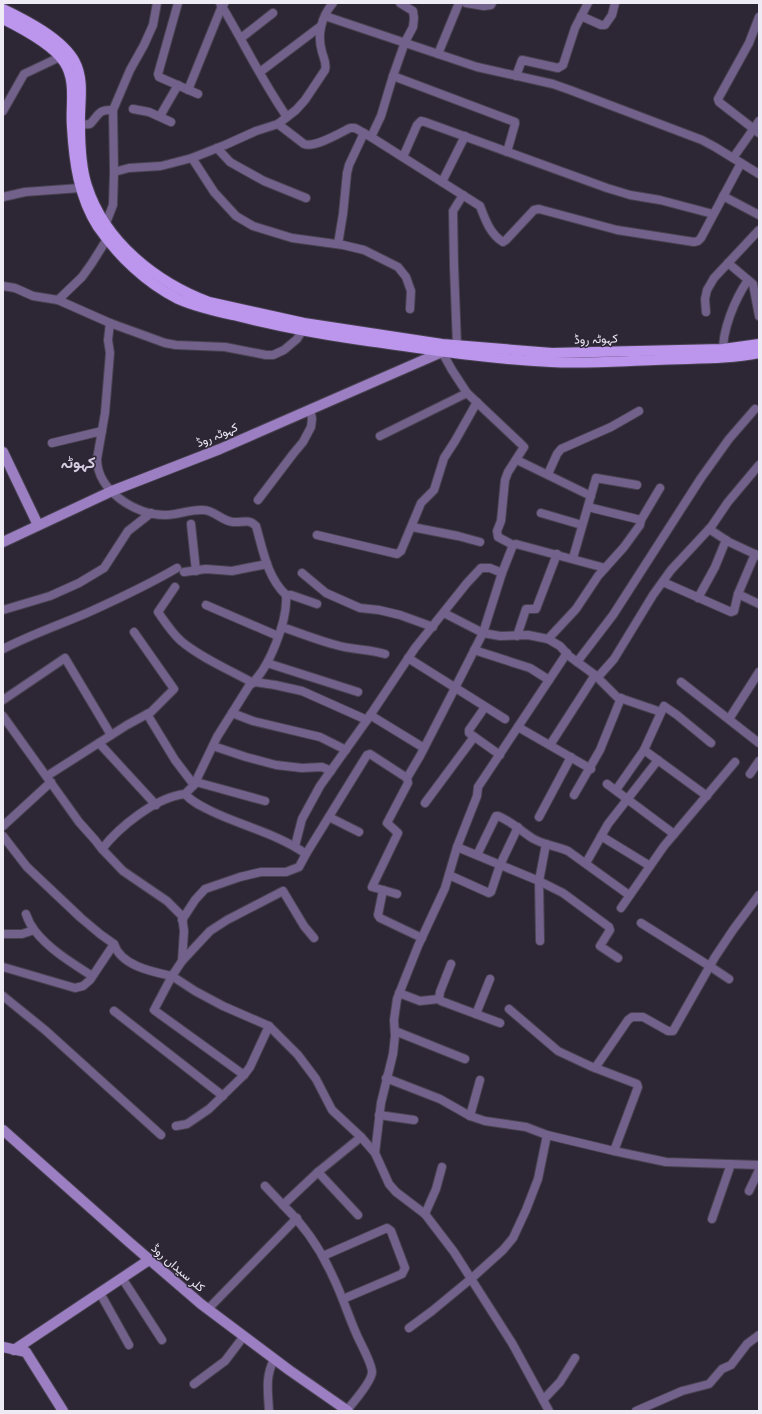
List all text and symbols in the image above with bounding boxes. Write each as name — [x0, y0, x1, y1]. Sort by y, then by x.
street label: کہوٹہ روڈ — [574, 331, 618, 348]
street label: کہوٹہ روڈ — [194, 420, 240, 451]
district label: کہوٹہ — [61, 453, 95, 473]
street label: کلر سیداں روڈ — [148, 1241, 207, 1296]

